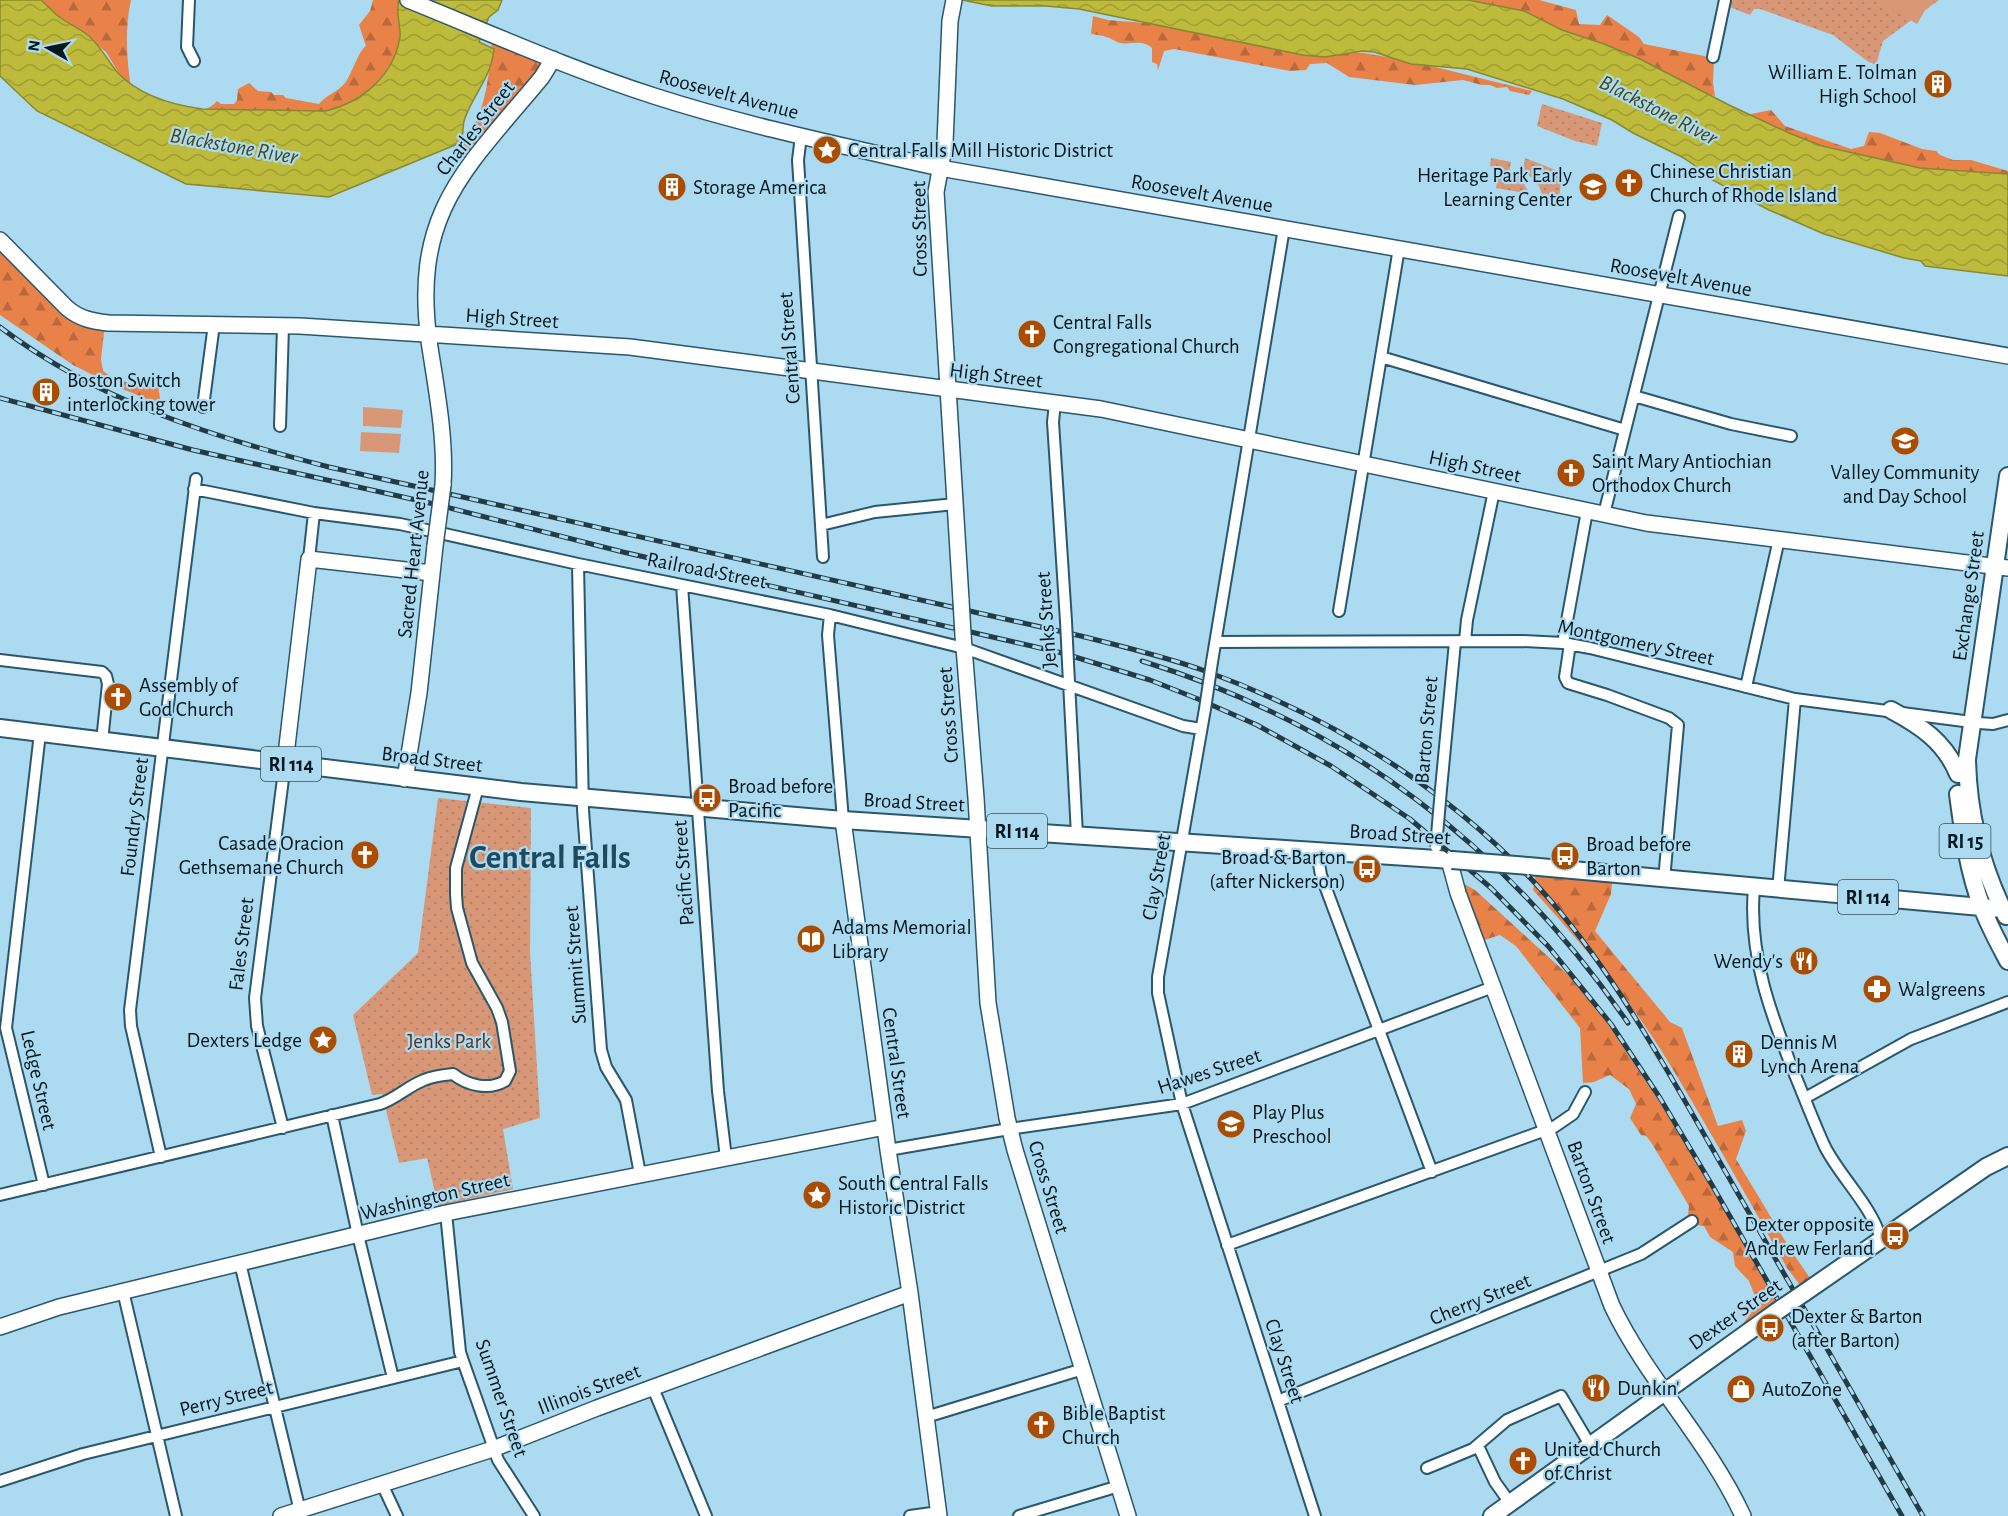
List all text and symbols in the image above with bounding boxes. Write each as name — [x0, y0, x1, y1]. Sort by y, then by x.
north arrow — [18, 18, 78, 78]
text: N — [25, 39, 43, 53]
place label: William E. Tolman High School — [1768, 62, 1917, 107]
street label: Roosevelt Avenue — [657, 66, 801, 123]
building icon: William E. Tolman High School — [1922, 68, 1954, 100]
water label: Blackstone River — [1596, 71, 1722, 149]
street label: Charles Street — [432, 77, 519, 180]
water label: Blackstone River — [168, 124, 300, 168]
place icon: Central Falls Mill Historic District — [811, 134, 843, 166]
place label: Central Falls Mill Historic District — [848, 140, 1113, 161]
place label: Chinese Christian Church of Rhode Island — [1650, 161, 1837, 206]
place label: Heritage Park Early Learning Center — [1417, 165, 1572, 210]
church icon: Chinese Christian Church of Rhode Island — [1613, 167, 1645, 199]
building icon: Storage America — [656, 171, 688, 203]
street label: Roosevelt Avenue — [1129, 171, 1275, 216]
school or university icon: Heritage Park Early Learning Center — [1577, 171, 1609, 203]
place label: Storage America — [693, 177, 827, 198]
street label: Cross Street — [908, 181, 931, 277]
street label: Roosevelt Avenue — [1608, 255, 1754, 300]
street label: Central Street — [775, 291, 804, 405]
street label: High Street — [465, 305, 560, 332]
place label: Central Falls Congregational Church — [1053, 312, 1240, 357]
church icon: Central Falls Congregational Church — [1016, 318, 1048, 350]
street label: High Street — [948, 359, 1044, 392]
place label: Boston Switch interlocking tower — [67, 370, 216, 415]
building icon: Boston Switch interlocking tower — [30, 376, 62, 408]
school or university icon: Valley Community and Day School — [1889, 425, 1921, 457]
street label: High Street — [1427, 446, 1523, 487]
place label: Saint Mary Antiochian Orthodox Church — [1592, 451, 1772, 496]
church icon: Saint Mary Antiochian Orthodox Church — [1555, 457, 1587, 489]
place label: Valley Community and Day School — [1831, 462, 1980, 507]
street label: Sacred Heart Avenue — [394, 469, 433, 639]
street label: Exchange Street — [1949, 529, 1988, 662]
street label: Railroad Street — [645, 549, 769, 592]
street label: Jenks Street — [1033, 571, 1060, 669]
street label: Montgomery Street — [1556, 616, 1716, 669]
street label: Cross Street — [935, 666, 962, 764]
place label: Assembly of God Church — [139, 675, 239, 720]
street label: Barton Street — [1411, 675, 1442, 785]
church icon: Assembly of God Church — [102, 681, 134, 713]
street label: Broad Street — [380, 743, 484, 776]
road number: RI 114 — [261, 747, 321, 781]
street label: Foundry Street — [117, 756, 152, 878]
place label: Broad before Pacific — [728, 776, 833, 821]
bus stop icon: Broad before Pacific — [691, 782, 723, 814]
street label: Broad Street — [863, 789, 966, 816]
road number: RI 114 — [987, 814, 1047, 848]
street label: Pacific Street — [669, 819, 698, 927]
street label: Broad Street — [1349, 820, 1452, 849]
road number: RI 15 — [1940, 824, 1990, 858]
street label: Clay Street — [1139, 832, 1174, 922]
place label: Casade Oracion Gethsemane Church — [179, 833, 344, 878]
place label: Broad before Barton — [1586, 834, 1691, 879]
church icon: Casade Oracion Gethsemane Church — [349, 839, 381, 871]
bus stop icon: Broad before Barton — [1549, 840, 1581, 872]
district label: Central Falls — [469, 842, 631, 875]
place label: Broad & Barton (after Nickerson) — [1209, 847, 1346, 892]
bus stop icon: Broad & Barton (after Nickerson) — [1351, 853, 1383, 885]
road number: RI 114 — [1838, 880, 1898, 914]
street label: Fales Street — [225, 896, 258, 992]
street label: Summit Street — [561, 905, 590, 1025]
place label: Adams Memorial Library — [832, 917, 972, 962]
library icon: Adams Memorial Library — [795, 923, 827, 955]
restaurant icon: Wendy's — [1788, 945, 1820, 977]
place label: Wendy's — [1714, 951, 1783, 972]
pharmacy icon: Walgreens — [1861, 973, 1893, 1005]
place label: Walgreens — [1898, 979, 1985, 1000]
street label: Central Street — [878, 1006, 915, 1120]
place icon: Dexters Ledge — [307, 1024, 339, 1056]
street label: Ledge Street — [17, 1028, 60, 1132]
place label: Dexters Ledge — [187, 1030, 302, 1051]
park label: Jenks Park — [407, 1031, 491, 1052]
place label: Dennis M Lynch Arena — [1760, 1032, 1860, 1077]
building icon: Dennis M Lynch Arena — [1723, 1038, 1755, 1070]
street label: Hawes Street — [1155, 1045, 1264, 1098]
place label: Play Plus Preschool — [1252, 1102, 1332, 1147]
school or university icon: Play Plus Preschool — [1215, 1108, 1247, 1140]
street label: Cross Street — [1024, 1138, 1073, 1236]
street label: Barton Street — [1563, 1138, 1620, 1247]
street label: Washington Street — [359, 1169, 512, 1224]
place label: South Central Falls Historic District — [838, 1173, 989, 1218]
place icon: South Central Falls Historic District — [801, 1179, 833, 1211]
place label: Dexter opposite Andrew Ferland — [1744, 1214, 1874, 1259]
bus stop icon: Dexter opposite Andrew Ferland — [1879, 1220, 1911, 1252]
street label: Cherry Street — [1427, 1270, 1534, 1329]
street label: Dexter Street — [1685, 1275, 1786, 1354]
place label: Dexter & Barton (after Barton) — [1791, 1306, 1923, 1351]
bus stop icon: Dexter & Barton (after Barton) — [1754, 1312, 1786, 1344]
street label: Clay Street — [1261, 1316, 1308, 1406]
street label: Summer Street — [472, 1337, 532, 1460]
street label: Illinois Street — [535, 1360, 644, 1419]
restaurant icon: Dunkin' — [1580, 1372, 1612, 1404]
shop icon: AutoZone — [1725, 1373, 1757, 1405]
street label: Perry Street — [177, 1377, 275, 1420]
place label: Dunkin' — [1617, 1378, 1680, 1399]
place label: AutoZone — [1762, 1379, 1842, 1400]
place label: Bible Baptist Church — [1062, 1403, 1166, 1448]
church icon: Bible Baptist Church — [1025, 1409, 1057, 1441]
place label: United Church of Christ — [1544, 1439, 1661, 1484]
church icon: United Church of Christ — [1507, 1445, 1539, 1477]

